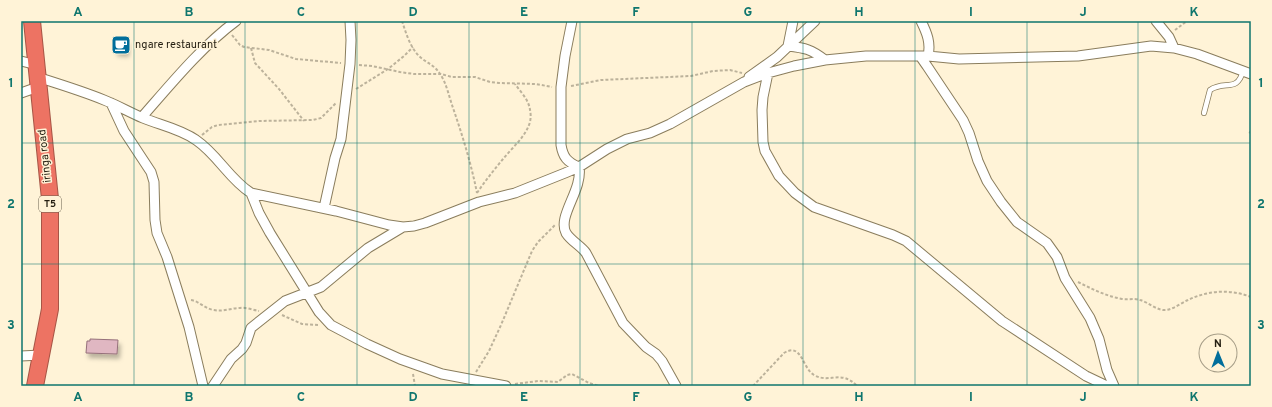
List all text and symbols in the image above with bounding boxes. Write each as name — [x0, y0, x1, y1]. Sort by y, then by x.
text: A — [73, 5, 83, 21]
text: B — [185, 5, 194, 21]
text: C — [297, 5, 305, 21]
text: D — [408, 5, 418, 21]
text: E — [520, 5, 528, 21]
text: F — [632, 5, 640, 21]
text: G — [744, 5, 753, 21]
text: H — [854, 5, 864, 21]
text: I — [969, 5, 973, 21]
text: J — [1079, 5, 1087, 21]
text: K — [1189, 5, 1199, 21]
cafe icon: ngare restaurant — [110, 34, 132, 56]
place label: ngare restaurant — [135, 38, 217, 52]
text: 1 — [8, 76, 14, 92]
text: 1 — [1258, 76, 1264, 92]
street label: iringa road — [35, 129, 55, 183]
road number: T5 — [39, 196, 61, 212]
text: 2 — [7, 197, 15, 213]
text: 2 — [1257, 197, 1265, 213]
text: 3 — [7, 318, 15, 334]
text: 3 — [1257, 318, 1265, 334]
north arrow — [1198, 333, 1238, 373]
text: N — [1214, 337, 1222, 351]
text: A — [73, 390, 83, 406]
text: B — [185, 390, 194, 406]
text: C — [297, 390, 305, 406]
text: D — [408, 390, 418, 406]
text: E — [520, 390, 528, 406]
text: F — [632, 390, 640, 406]
text: G — [744, 390, 753, 406]
text: H — [854, 390, 864, 406]
text: I — [969, 390, 973, 406]
text: J — [1079, 390, 1087, 406]
text: K — [1189, 390, 1199, 406]

